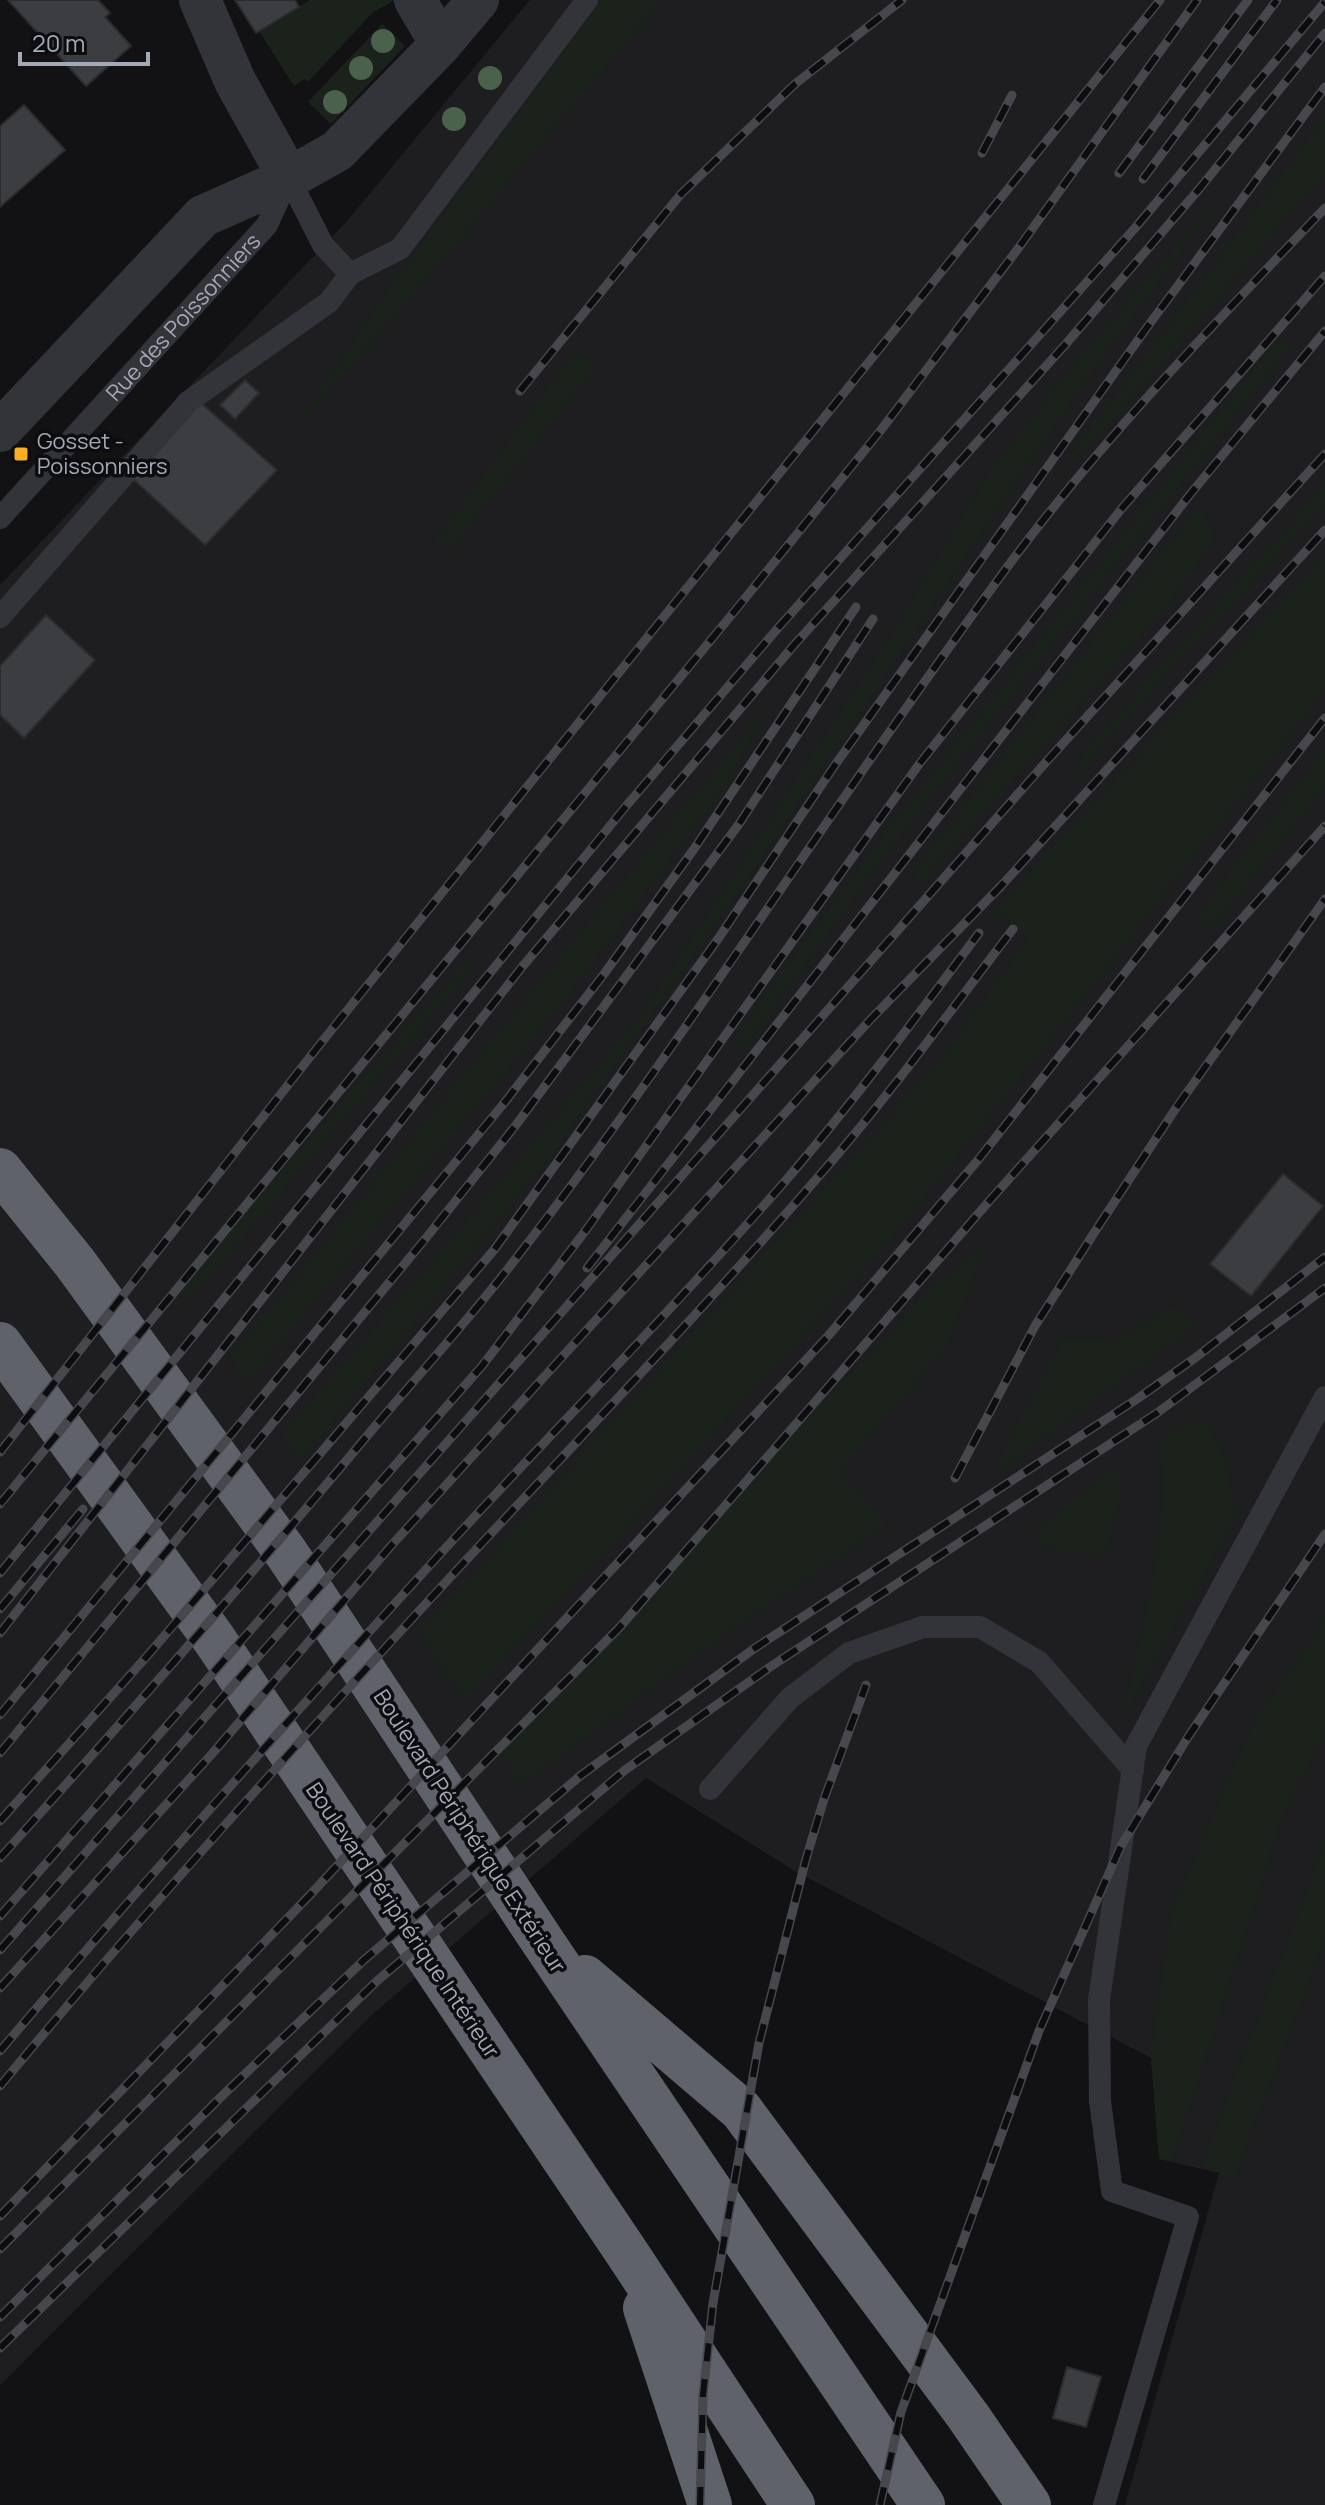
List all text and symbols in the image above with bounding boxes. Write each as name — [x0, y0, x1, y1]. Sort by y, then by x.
scale bar — [20, 16, 148, 66]
text: 20 m — [32, 26, 85, 59]
street label: Rue des Poissonniers — [99, 227, 267, 407]
place label: Gosset - Poissonniers — [37, 426, 168, 481]
marker: Gosset - Poissonniers — [12, 445, 30, 463]
street label: Boulevard Périphérique Extérieur — [367, 1683, 573, 1979]
street label: Boulevard Périphérique Intérieur — [299, 1776, 507, 2064]

